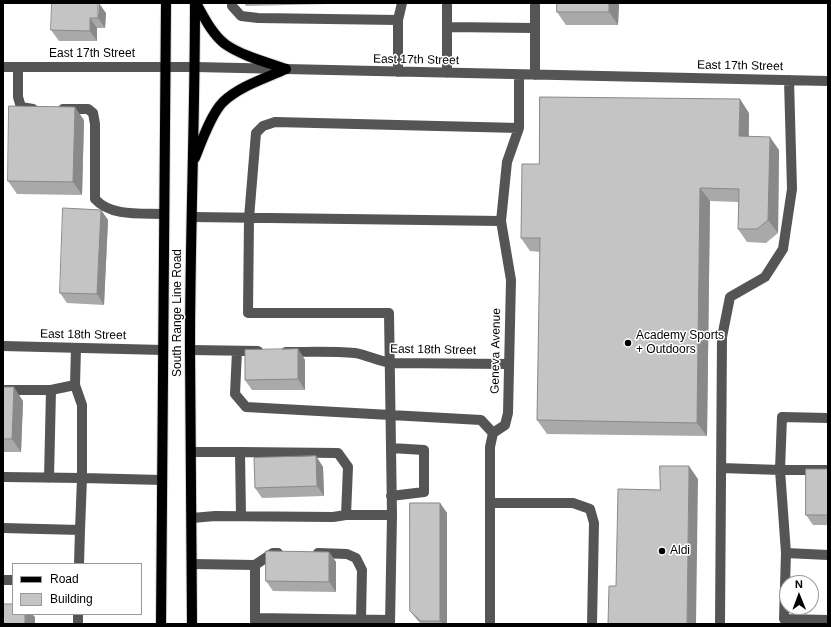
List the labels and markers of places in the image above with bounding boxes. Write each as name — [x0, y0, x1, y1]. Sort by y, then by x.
place label: Academy Sports + Outdoors — [636, 329, 724, 357]
marker: Academy Sports + Outdoors — [623, 338, 633, 348]
place label: Aldi — [670, 544, 690, 558]
marker: Aldi — [657, 546, 667, 556]

